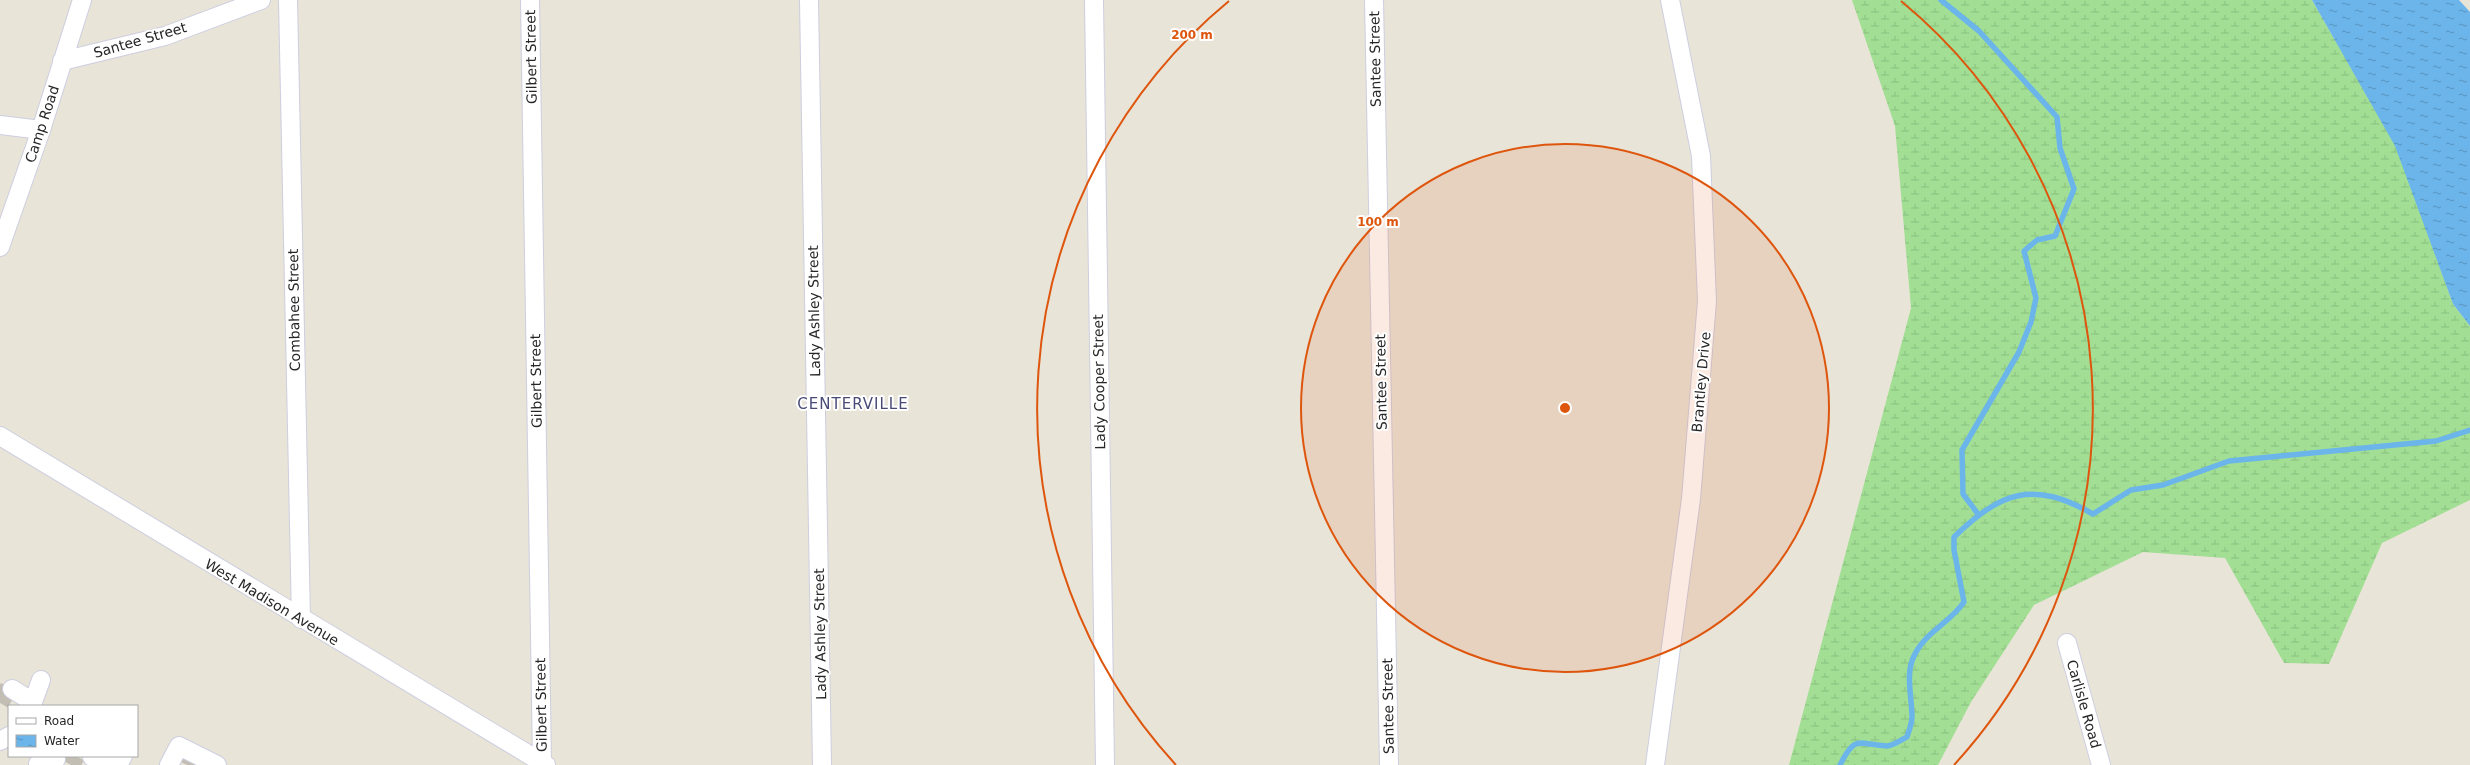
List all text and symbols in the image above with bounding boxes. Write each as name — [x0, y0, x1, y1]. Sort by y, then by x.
street label: Gilbert Street — [522, 9, 540, 104]
street label: Santee Street — [1366, 10, 1384, 107]
street label: Santee Street — [92, 19, 189, 61]
text: 200 m — [1171, 28, 1213, 42]
street label: Camp Road — [22, 83, 62, 165]
text: 100 m — [1357, 215, 1399, 229]
street label: Lady Ashley Street — [805, 245, 823, 377]
street label: Combahee Street — [285, 248, 303, 371]
street label: Lady Cooper Street — [1090, 314, 1108, 450]
street label: Brantley Drive — [1689, 331, 1713, 433]
street label: Gilbert Street — [527, 333, 545, 428]
street label: Santee Street — [1372, 333, 1390, 430]
district label: CENTERVILLE — [797, 395, 909, 413]
centre of rings — [1558, 401, 1572, 415]
street label: West Madison Avenue — [202, 556, 342, 648]
street label: Lady Ashley Street — [811, 568, 829, 700]
street label: Gilbert Street — [532, 657, 550, 752]
street label: Santee Street — [1379, 657, 1397, 754]
street label: Carlisle Road — [2064, 658, 2104, 750]
legend — [8, 705, 138, 757]
text: Road — [44, 714, 74, 728]
text: Water — [44, 734, 80, 748]

